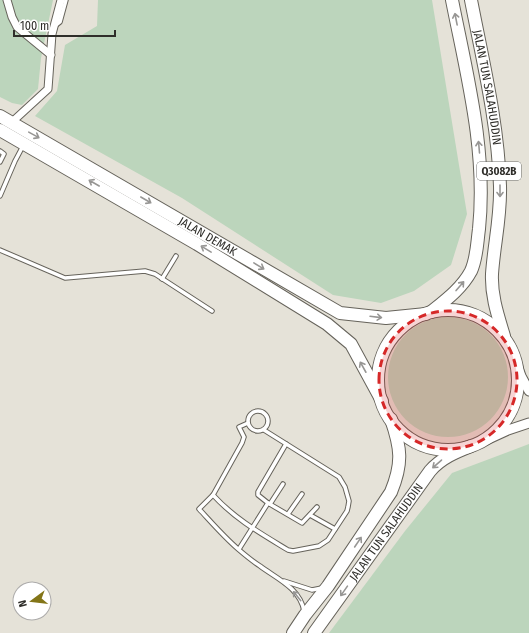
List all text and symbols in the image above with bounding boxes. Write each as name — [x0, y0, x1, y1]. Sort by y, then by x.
scale bar — [14, 12, 115, 38]
one-way arrow — [452, 13, 460, 26]
text: 100 m — [20, 19, 49, 33]
street label: JALAN TUN SALAHUDDIN — [470, 29, 504, 146]
one-way arrow — [28, 132, 40, 139]
one-way arrow — [476, 141, 483, 154]
road number: Q3082B — [477, 162, 521, 180]
one-way arrow — [88, 179, 100, 187]
one-way arrow — [496, 184, 504, 197]
one-way arrow — [140, 197, 152, 205]
street label: JALAN DEMAK — [176, 214, 240, 259]
one-way arrow — [201, 245, 212, 253]
one-way arrow — [253, 262, 265, 270]
one-way arrow — [455, 281, 465, 291]
one-way arrow — [369, 313, 382, 321]
one-way arrow — [359, 361, 367, 373]
one-way arrow — [432, 460, 443, 469]
street label: JALAN TUN SALAHUDDIN — [347, 481, 426, 584]
one-way arrow — [354, 536, 362, 548]
north arrow — [12, 581, 52, 621]
one-way arrow — [340, 585, 348, 596]
one-way arrow — [293, 591, 302, 602]
text: N — [16, 599, 30, 608]

